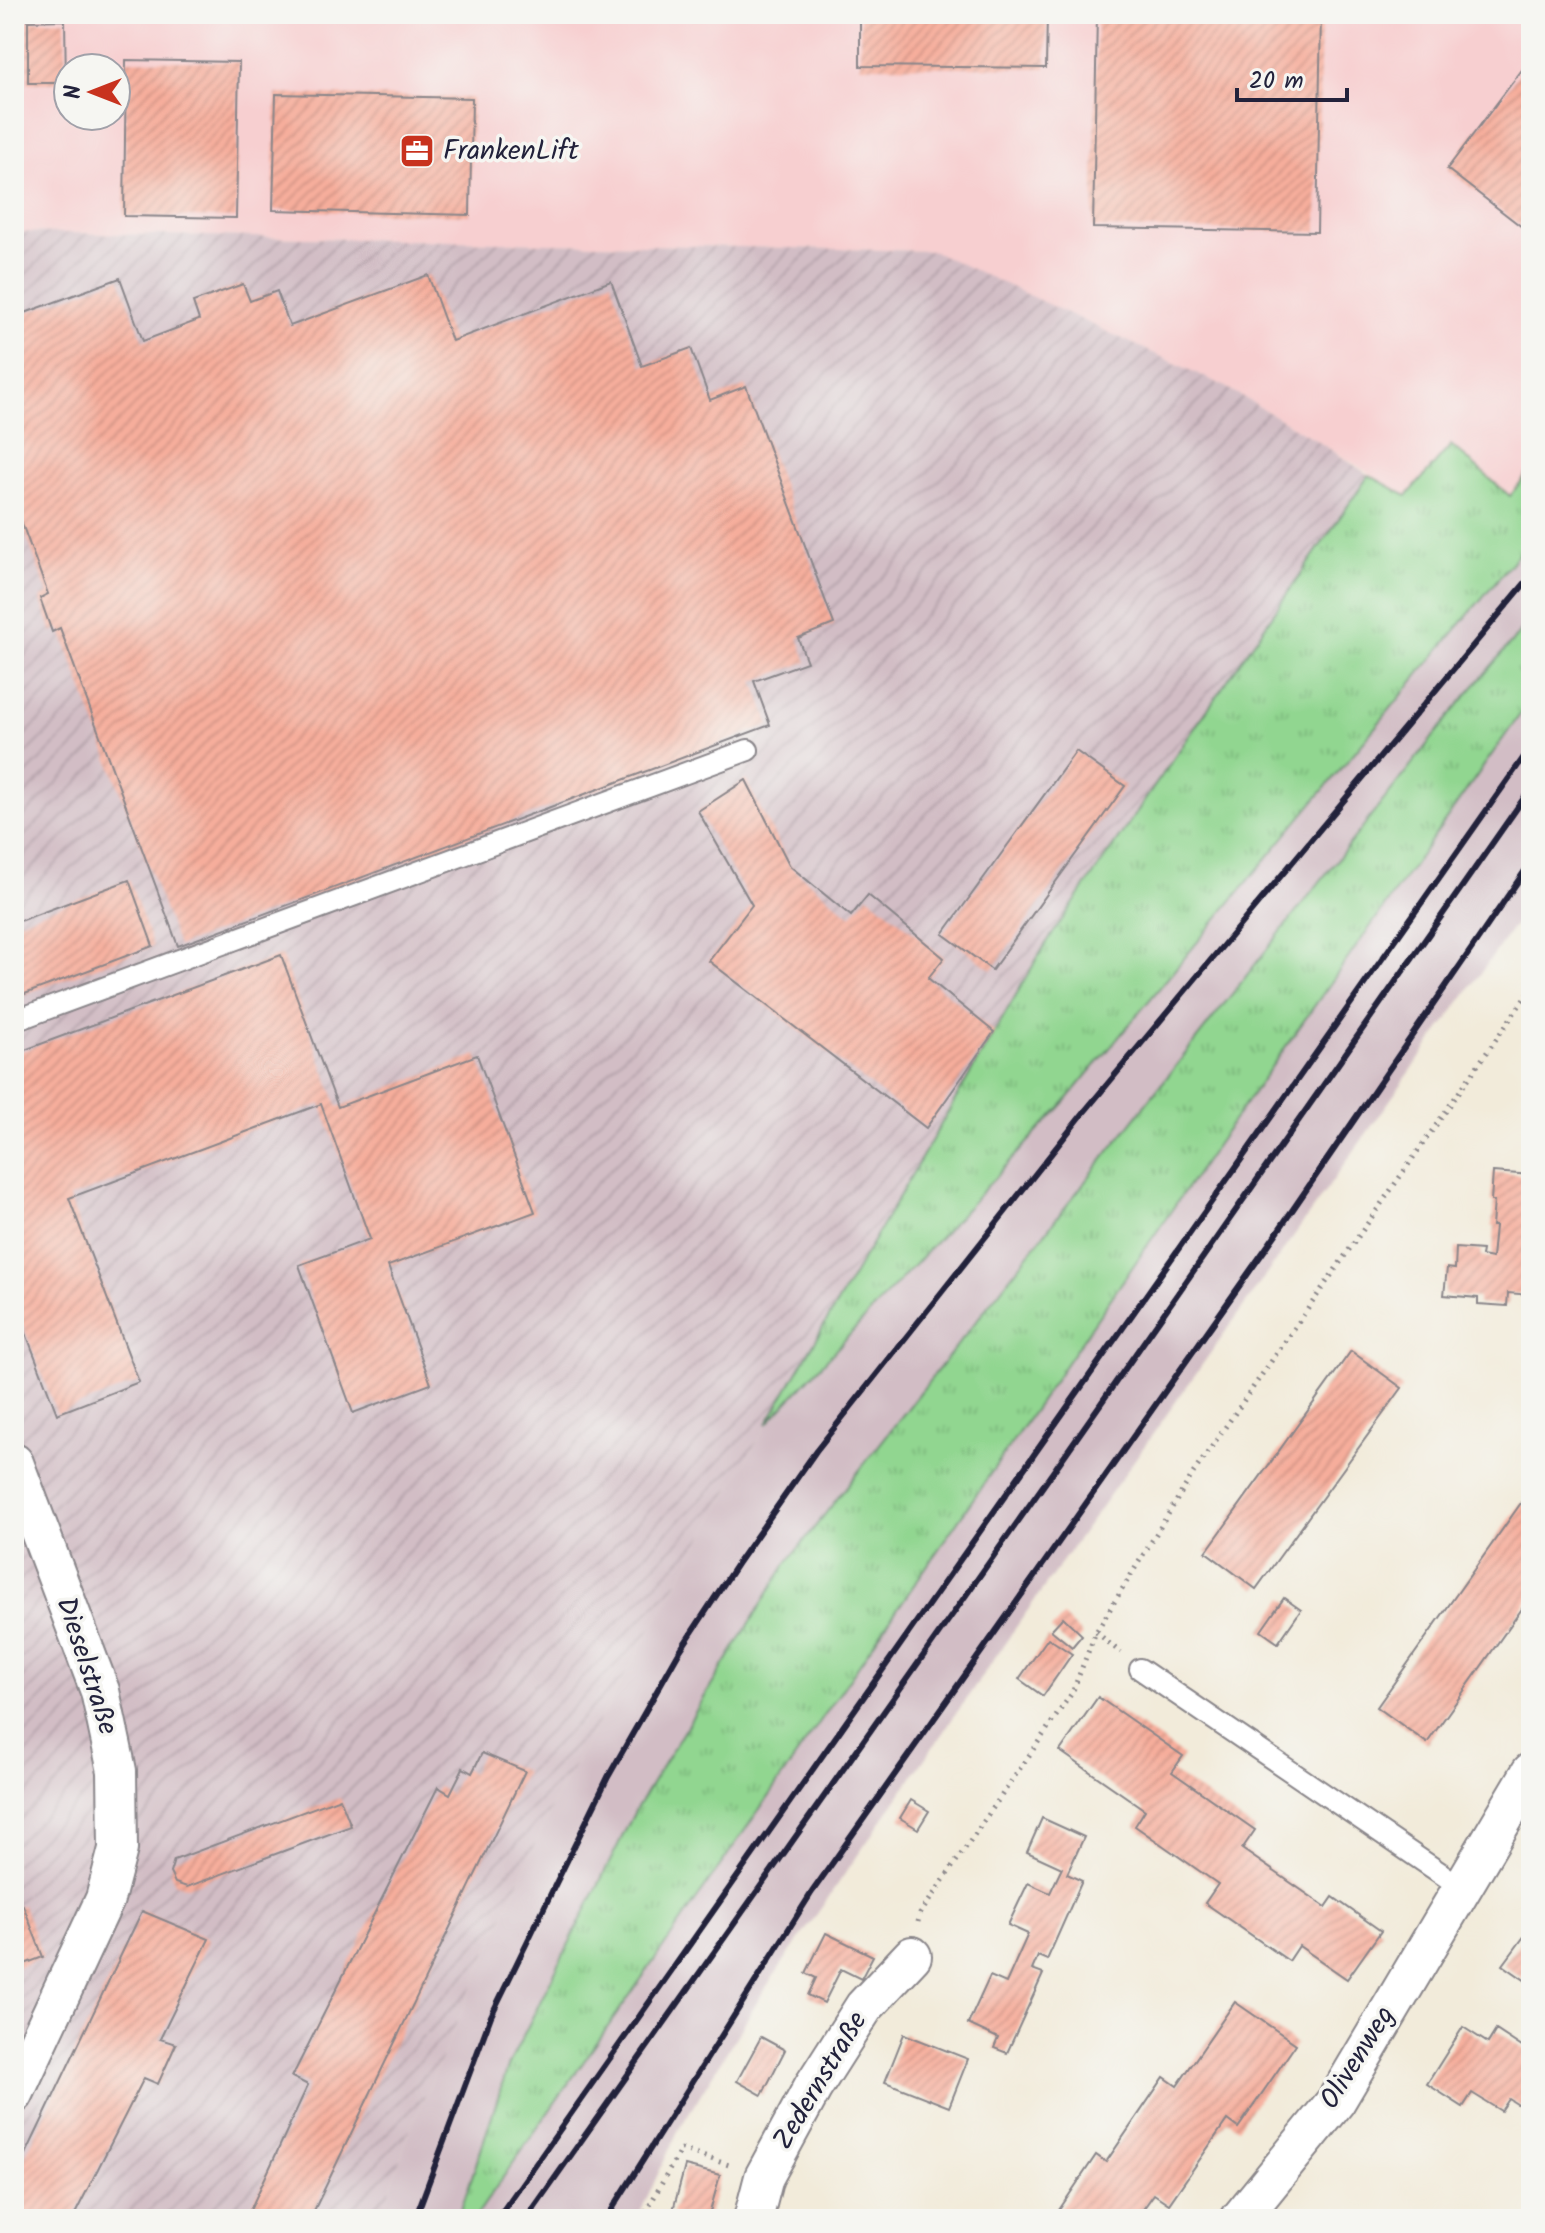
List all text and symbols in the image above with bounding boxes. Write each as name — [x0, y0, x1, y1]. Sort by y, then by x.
north arrow — [52, 52, 132, 132]
scale bar — [1237, 52, 1347, 102]
text: 20 m — [1249, 62, 1304, 101]
text: N — [57, 85, 92, 99]
place label: FrankenLift — [443, 129, 580, 174]
office icon: FrankenLift — [398, 132, 436, 170]
street label: Dieselstraße — [43, 1591, 130, 1741]
street label: Olivenweg — [1309, 1997, 1407, 2119]
street label: Zedernstraße — [762, 2003, 880, 2159]

